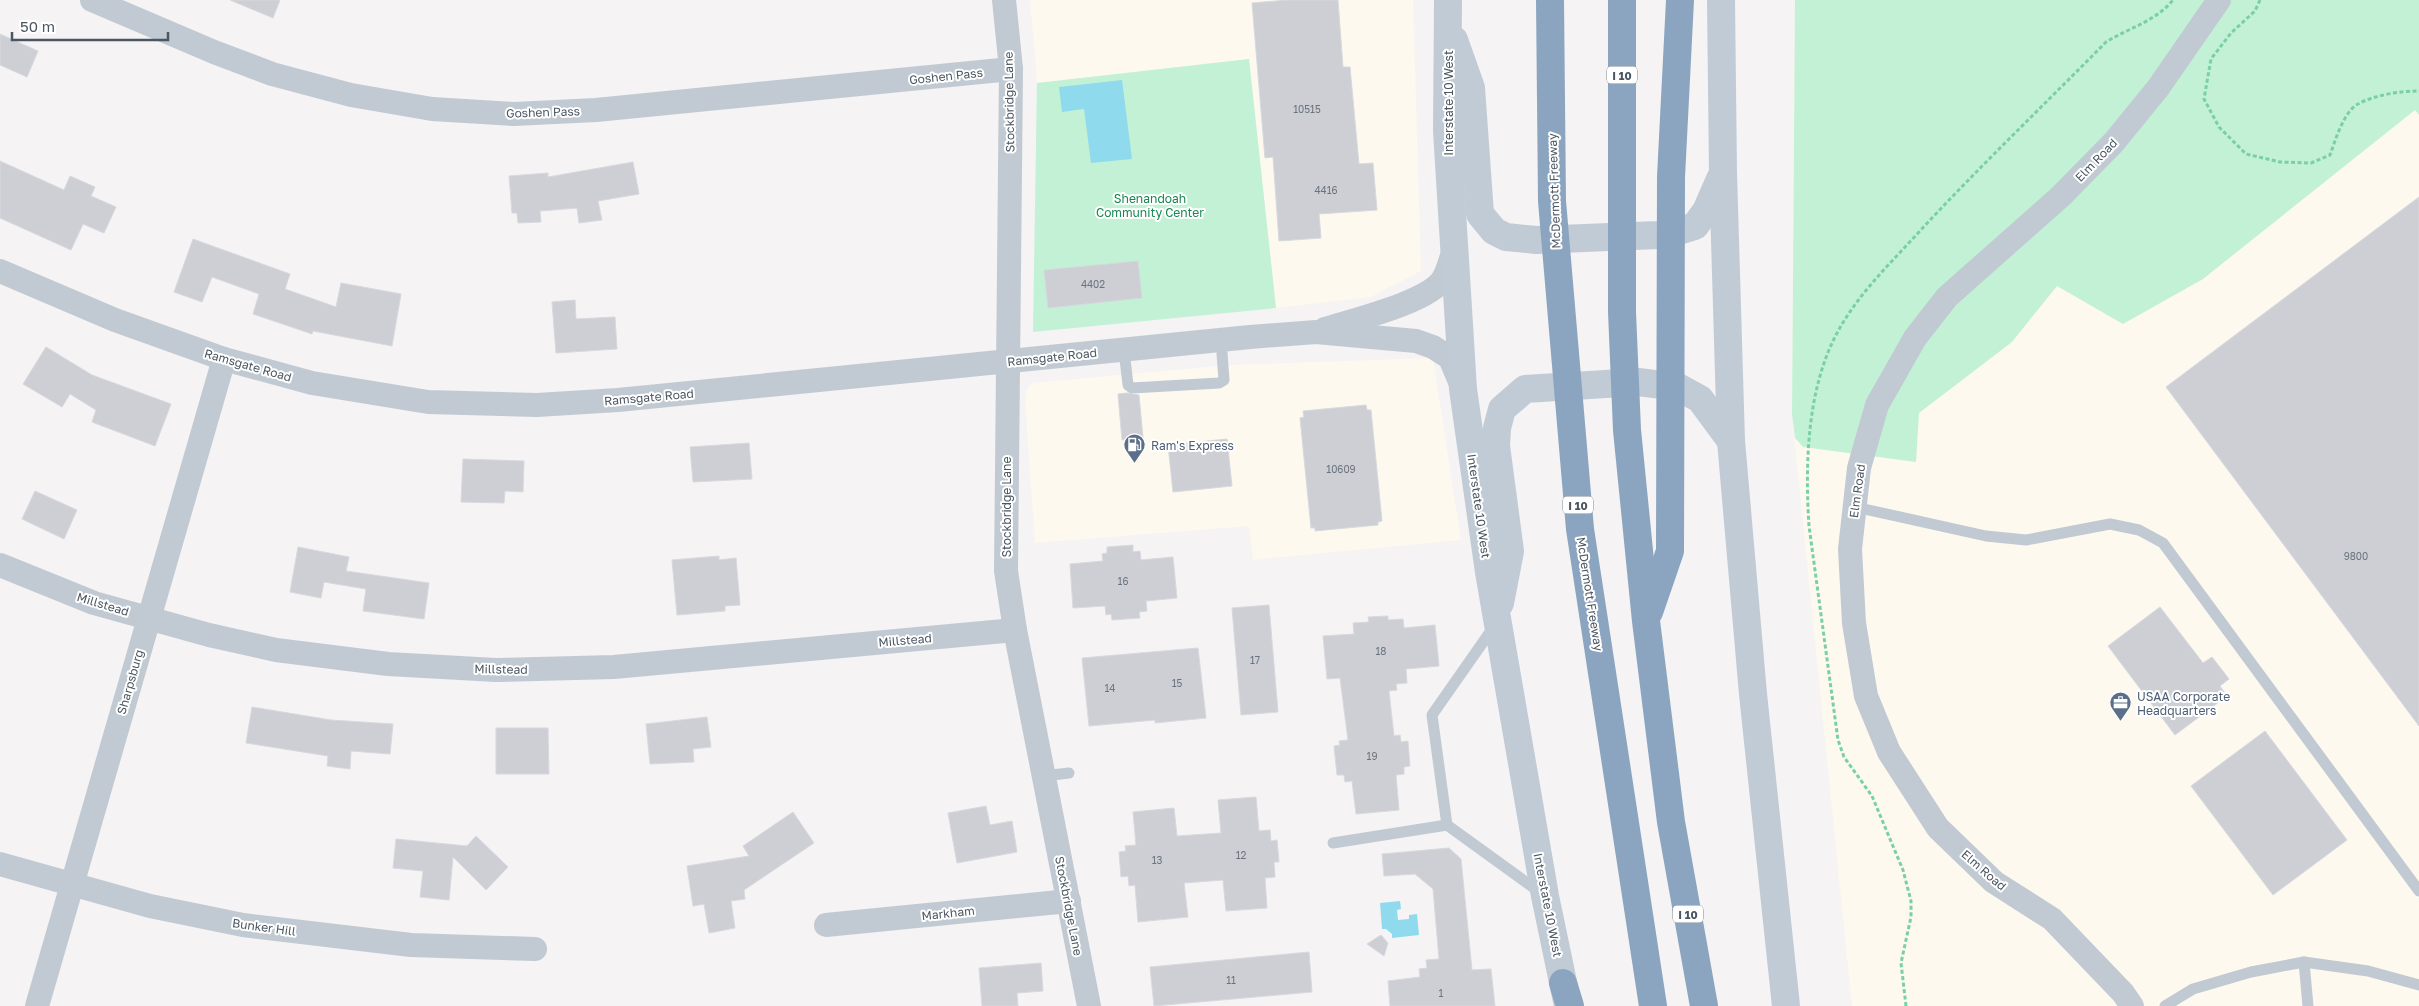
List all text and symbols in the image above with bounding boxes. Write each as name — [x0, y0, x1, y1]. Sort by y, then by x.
scale bar — [12, 10, 169, 42]
text: 50 m — [20, 17, 55, 35]
street label: Interstate 10 West — [1441, 50, 1456, 156]
street label: Stockbridge Lane — [1001, 51, 1017, 153]
street label: Goshen Pass — [908, 65, 984, 87]
road number: I 10 — [1607, 66, 1637, 84]
street label: Goshen Pass — [506, 103, 580, 121]
house number: 10515 — [1293, 103, 1321, 115]
street label: McDermott Freeway — [1544, 133, 1564, 249]
street label: Elm Road — [2072, 135, 2120, 185]
house number: 4416 — [1314, 184, 1338, 196]
park label: Shenandoah Community Center — [1096, 191, 1204, 220]
house number: 4402 — [1081, 278, 1105, 290]
street label: Ramsgate Road — [203, 345, 293, 385]
street label: Ramsgate Road — [1006, 345, 1098, 369]
street label: Ramsgate Road — [604, 386, 694, 408]
fuel station icon: Ram's Express — [1123, 433, 1147, 464]
place label: Ram's Express — [1151, 438, 1234, 453]
street label: Interstate 10 West — [1464, 453, 1494, 559]
street label: Stockbridge Lane — [999, 457, 1014, 557]
house number: 10609 — [1326, 463, 1356, 475]
street label: Elm Road — [1846, 463, 1868, 519]
road number: I 10 — [1563, 496, 1593, 514]
street label: McDermott Freeway — [1574, 536, 1606, 652]
house number: 9800 — [2344, 550, 2368, 562]
house number: 16 — [1118, 575, 1128, 587]
street label: Millstead — [75, 589, 131, 619]
street label: Millstead — [878, 630, 932, 650]
house number: 18 — [1376, 645, 1386, 657]
street label: Sharpsburg — [114, 648, 146, 716]
house number: 17 — [1250, 654, 1260, 666]
street label: Millstead — [474, 661, 528, 677]
house number: 15 — [1172, 677, 1183, 689]
house number: 14 — [1105, 682, 1115, 694]
place label: USAA Corporate Headquarters — [2137, 689, 2230, 718]
office icon: USAA Corporate Headquarters — [2109, 691, 2133, 722]
house number: 19 — [1367, 750, 1377, 762]
street label: Elm Road — [1959, 847, 2009, 893]
house number: 12 — [1236, 849, 1247, 861]
street label: Interstate 10 West — [1531, 852, 1565, 958]
house number: 13 — [1152, 854, 1162, 866]
street label: Stockbridge Lane — [1052, 855, 1086, 957]
street label: Markham — [921, 903, 975, 923]
road number: I 10 — [1673, 906, 1703, 922]
street label: Bunker Hill — [231, 915, 297, 939]
house number: 11 — [1226, 974, 1236, 986]
house number: 1 — [1439, 987, 1444, 999]

